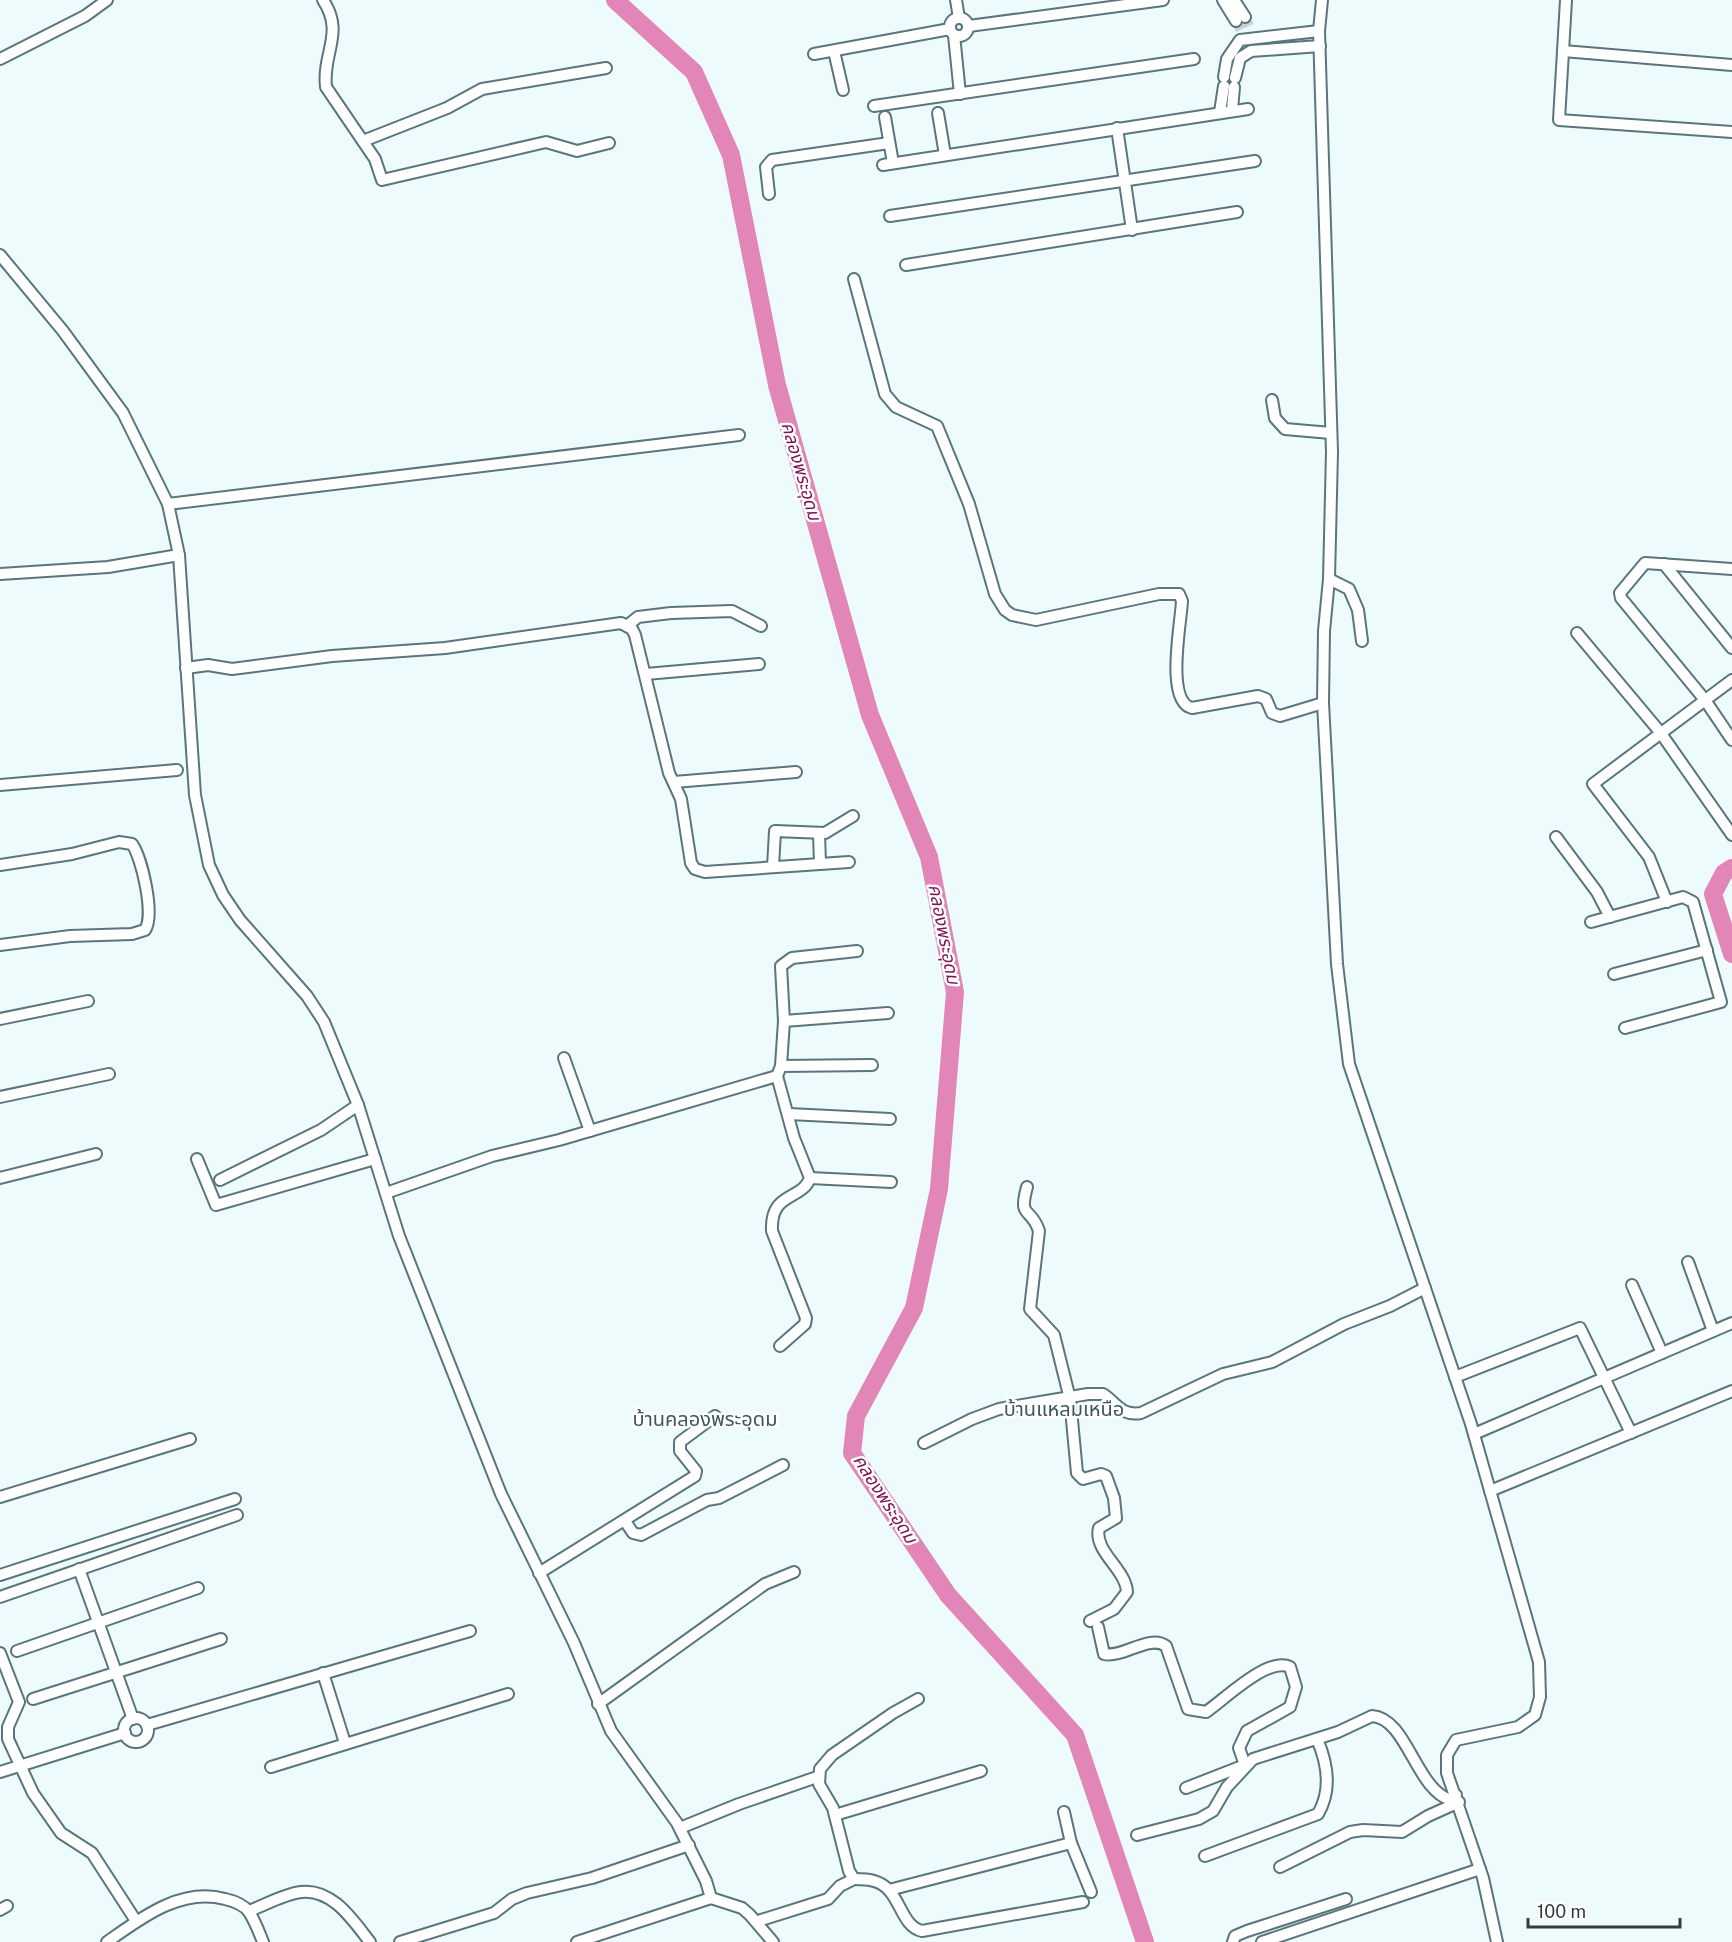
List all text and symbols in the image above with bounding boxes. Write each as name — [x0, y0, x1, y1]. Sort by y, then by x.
water label: คลองพระอุดม — [776, 419, 826, 525]
water label: คลองพระอุดม — [924, 882, 965, 988]
district label: บ้านแหลมเหนือ — [1004, 1397, 1124, 1421]
district label: บ้านคลองพระอุดม — [633, 1407, 777, 1431]
water label: คลองพระอุดม — [848, 1451, 923, 1549]
scale bar — [1528, 1891, 1680, 1929]
text: 100 m — [1537, 1901, 1586, 1922]

